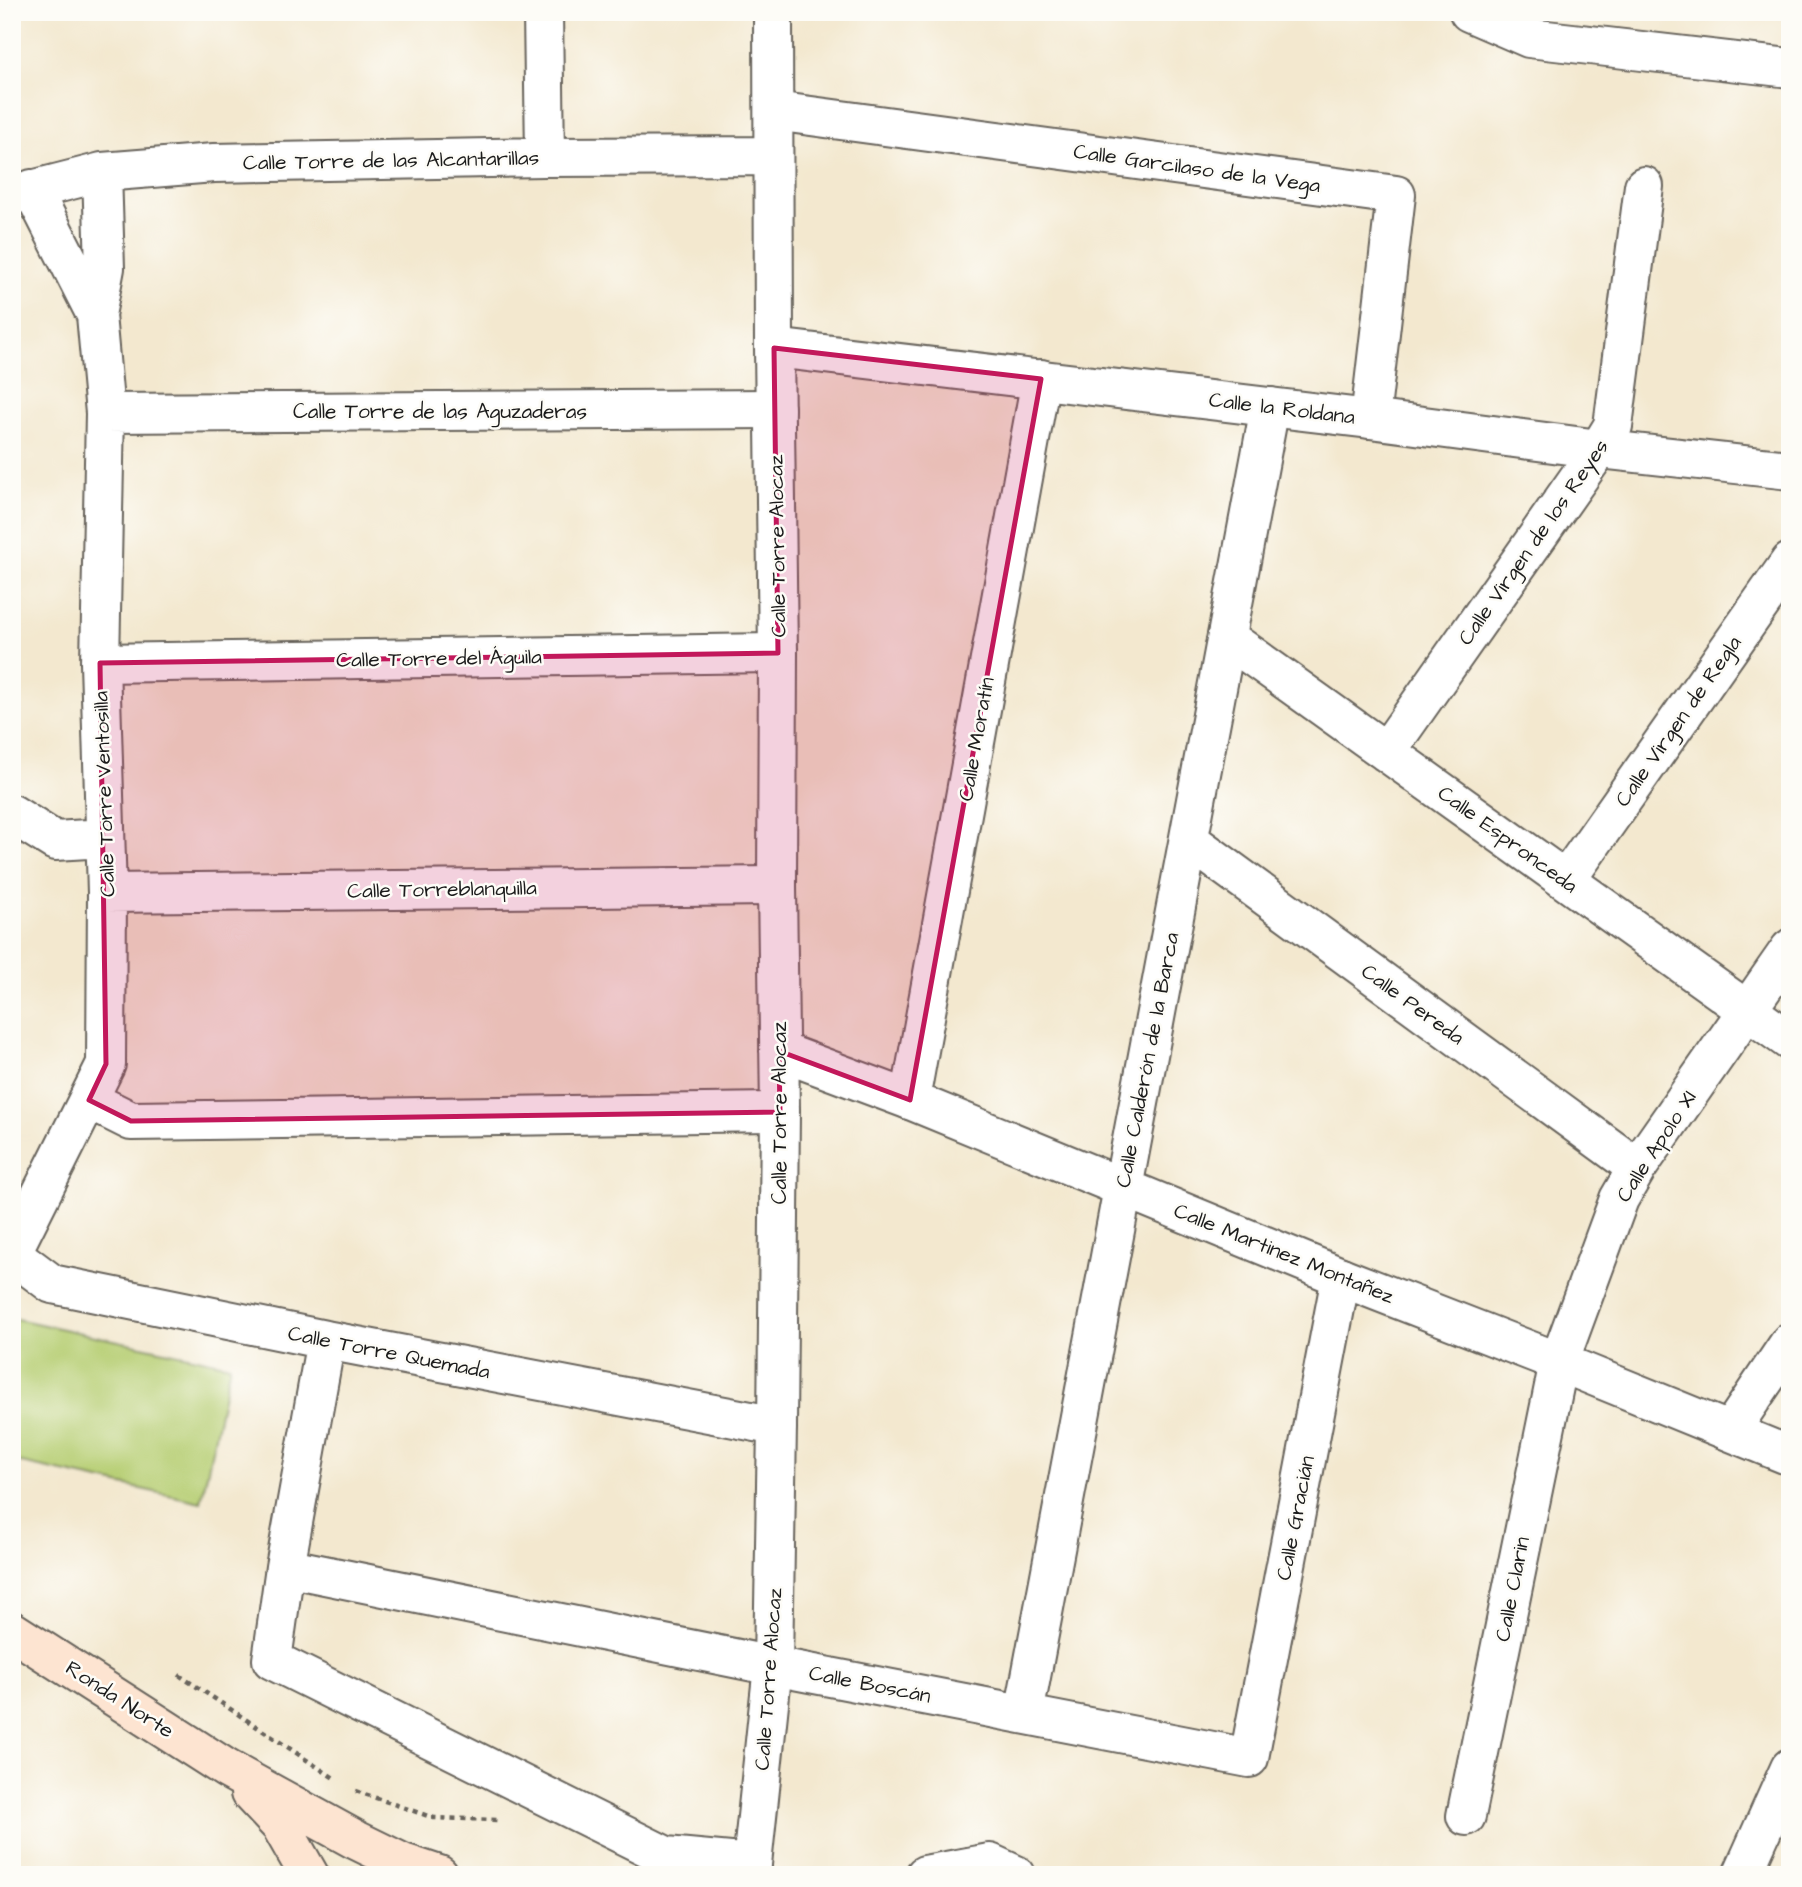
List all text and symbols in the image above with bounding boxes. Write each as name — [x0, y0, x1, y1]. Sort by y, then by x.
street label: Calle Garcilaso de la Vega — [1071, 137, 1323, 202]
street label: Calle Torre de las Alcantarillas — [243, 143, 539, 178]
street label: Calle la Roldana — [1207, 385, 1357, 432]
street label: Calle Torre de las Aguzaderas — [293, 397, 587, 428]
street label: Calle Virgen de los Reyes — [1451, 433, 1617, 652]
street label: Calle Torre Alocaz — [761, 454, 794, 638]
street label: Calle Virgen de Regla — [1608, 630, 1750, 814]
street label: Calle Torre del Águila — [336, 642, 542, 677]
street label: Calle Moratín — [951, 675, 1002, 803]
street label: Calle Torre Ventosilla — [86, 690, 123, 897]
street label: Calle Espronceda — [1431, 779, 1584, 901]
street label: Calle Torreblanquilla — [347, 873, 537, 906]
street label: Calle Calderón de la Barca — [1109, 930, 1187, 1190]
street label: Calle Pereda — [1355, 957, 1470, 1052]
street label: Calle Torre Alocaz — [765, 1021, 794, 1204]
street label: Calle Apolo XI — [1609, 1085, 1704, 1208]
street label: Calle Martinez Montañez — [1169, 1196, 1399, 1311]
street label: Calle Torre Quemada — [285, 1319, 493, 1386]
street label: Calle Gracián — [1269, 1453, 1322, 1583]
street label: Calle Clarin — [1488, 1534, 1537, 1644]
street label: Calle Torre Alocaz — [748, 1586, 789, 1771]
street label: Ronda Norte — [60, 1654, 179, 1745]
street label: Calle Boscán — [806, 1658, 933, 1711]

